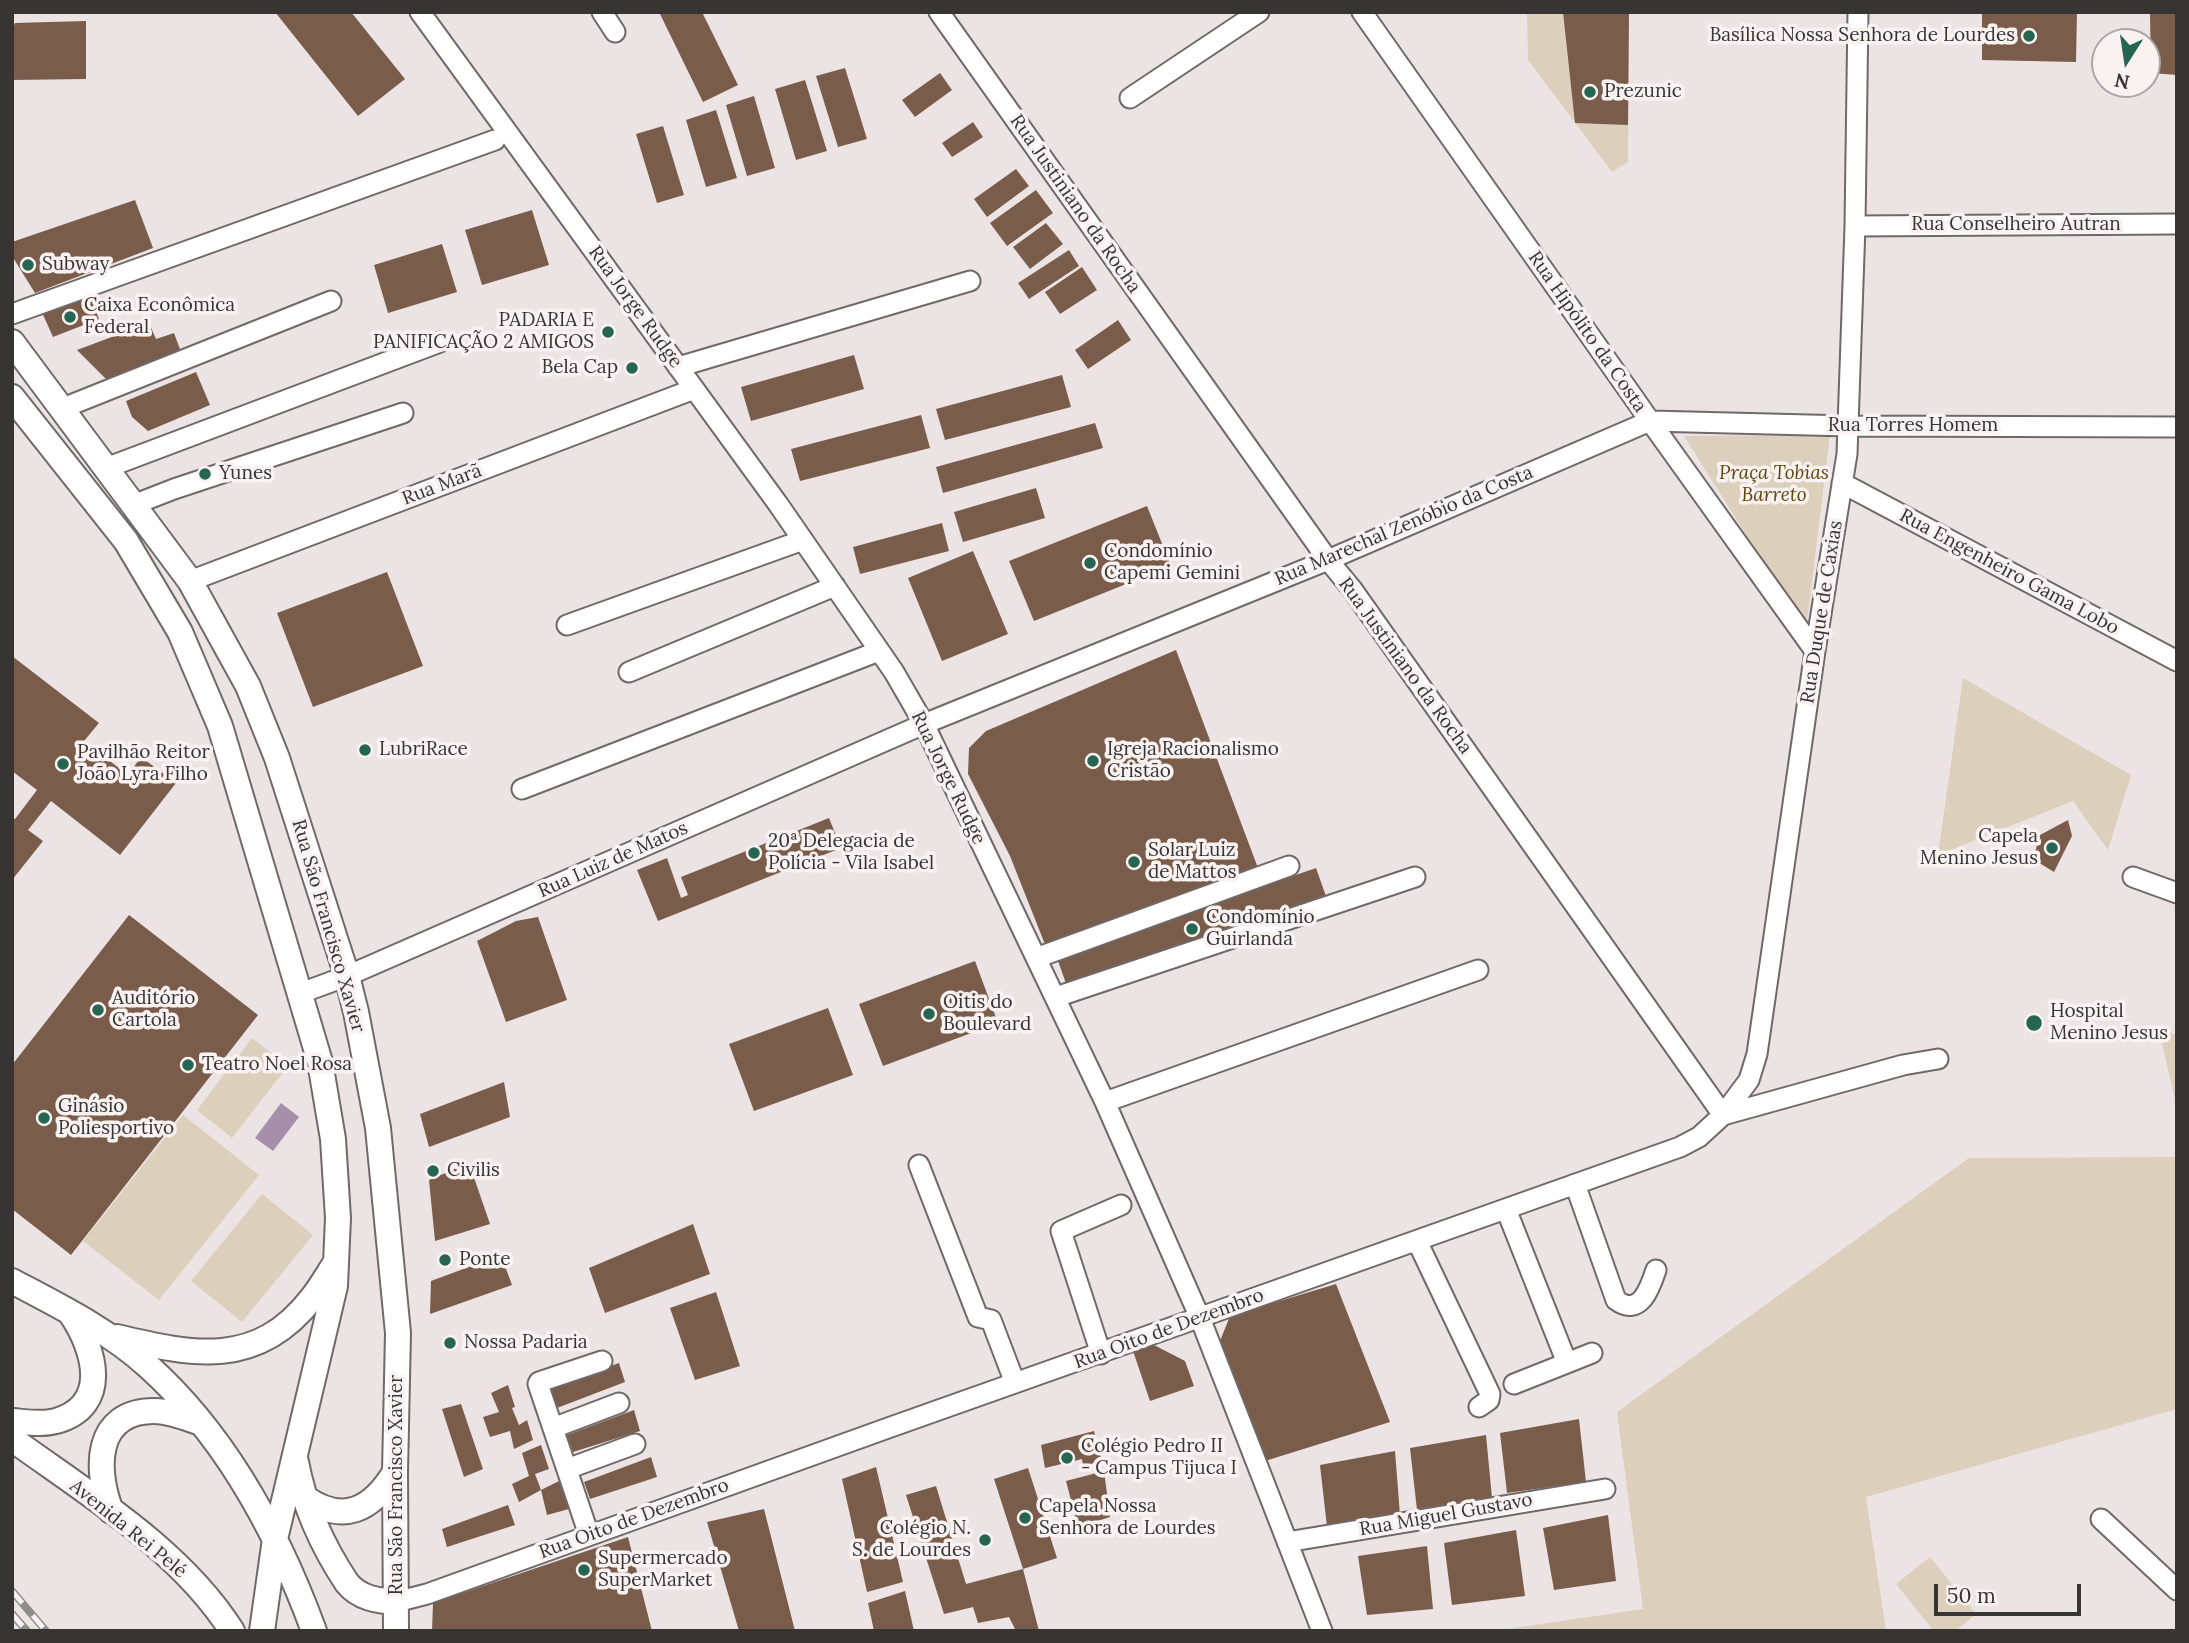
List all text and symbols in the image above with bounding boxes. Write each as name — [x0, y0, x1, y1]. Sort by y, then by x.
place label: Basílica Nossa Senhora de Lourdes — [1709, 25, 2015, 47]
marker: Basílica Nossa Senhora de Lourdes — [2021, 28, 2037, 44]
north arrow — [2091, 28, 2161, 98]
text: N — [2112, 68, 2132, 95]
place label: Prezunic — [1604, 81, 1682, 103]
marker: Prezunic — [1582, 84, 1598, 100]
street label: Rua Justiniano da Rocha — [1005, 110, 1145, 298]
street label: Rua Conselheiro Autran — [1911, 214, 2121, 236]
street label: Rua Jorge Rudge — [583, 241, 687, 373]
street label: Rua Hipólito da Costa — [1523, 247, 1651, 417]
place label: Subway — [42, 254, 110, 276]
marker: Subway — [20, 257, 36, 273]
place label: Caixa Econômica Federal — [84, 295, 235, 339]
marker: Caixa Econômica Federal — [62, 309, 78, 325]
place label: PADARIA E PANIFICAÇÃO 2 AMIGOS — [373, 310, 594, 354]
marker: PADARIA E PANIFICAÇÃO 2 AMIGOS — [600, 324, 616, 340]
place label: Bela Cap — [541, 357, 618, 379]
marker: Bela Cap — [624, 360, 640, 376]
street label: Rua Torres Homem — [1828, 415, 1998, 437]
street label: Rua Marã — [399, 459, 485, 511]
street label: Rua Marechal Zenóbio da Costa — [1271, 461, 1537, 591]
place label: Yunes — [219, 463, 272, 485]
park label: Praça Tobias Barreto — [1719, 463, 1829, 507]
marker: Yunes — [197, 466, 213, 482]
street label: Rua Engenheiro Gama Lobo — [1895, 504, 2123, 640]
street label: Rua Duque de Caxias — [1796, 519, 1848, 705]
place label: Condomínio Capemi Gemini — [1104, 541, 1240, 585]
marker: Condomínio Capemi Gemini — [1082, 555, 1098, 571]
street label: Rua Justiniano da Rocha — [1333, 573, 1477, 759]
street label: Rua Jorge Rudge — [906, 708, 990, 848]
place label: LubriRace — [379, 739, 468, 761]
place label: Igreja Racionalismo Cristão — [1107, 739, 1279, 783]
place label: Pavilhão Reitor João Lyra Filho — [77, 742, 210, 786]
marker: LubriRace — [357, 742, 373, 758]
marker: Igreja Racionalismo Cristão — [1085, 753, 1101, 769]
marker: Pavilhão Reitor João Lyra Filho — [55, 756, 71, 772]
street label: Rua São Francisco Xavier — [287, 817, 369, 1035]
street label: Rua Luiz de Matos — [535, 817, 691, 903]
place label: Capela Menino Jesus — [1920, 826, 2038, 870]
place label: 20ª Delegacia de Polícia - Vila Isabel — [768, 831, 934, 875]
place label: Solar Luiz de Mattos — [1148, 840, 1237, 884]
marker: Capela Menino Jesus — [2044, 840, 2060, 856]
marker: 20ª Delegacia de Polícia - Vila Isabel — [746, 845, 762, 861]
marker: Solar Luiz de Mattos — [1126, 854, 1142, 870]
place label: Condomínio Guirlanda — [1206, 907, 1315, 951]
marker: Condomínio Guirlanda — [1184, 921, 1200, 937]
place label: Auditório Cartola — [112, 988, 195, 1032]
place label: Oitis do Boulevard — [943, 992, 1031, 1036]
place label: Hospital Menino Jesus — [2050, 1001, 2168, 1045]
marker: Auditório Cartola — [90, 1002, 106, 1018]
marker: Oitis do Boulevard — [921, 1006, 937, 1022]
marker: Hospital Menino Jesus — [2024, 1013, 2044, 1033]
place label: Teatro Noel Rosa — [202, 1054, 352, 1076]
marker: Teatro Noel Rosa — [180, 1057, 196, 1073]
place label: Ginásio Poliesportivo — [58, 1096, 174, 1140]
marker: Ginásio Poliesportivo — [36, 1110, 52, 1126]
place label: Civilis — [447, 1160, 500, 1182]
marker: Civilis — [425, 1163, 441, 1179]
place label: Ponte — [459, 1249, 510, 1271]
marker: Ponte — [437, 1252, 453, 1268]
street label: Rua Oito de Dezembro — [1071, 1284, 1267, 1374]
place label: Nossa Padaria — [464, 1332, 588, 1354]
marker: Nossa Padaria — [442, 1335, 458, 1351]
street label: Rua São Francisco Xavier — [386, 1375, 408, 1595]
place label: Colégio Pedro II - Campus Tijuca I — [1081, 1436, 1237, 1480]
marker: Colégio Pedro II - Campus Tijuca I — [1059, 1450, 1075, 1466]
street label: Rua Oito de Dezembro — [536, 1474, 732, 1564]
street label: Avenida Rei Pelé — [65, 1475, 191, 1583]
street label: Rua Miguel Gustavo — [1358, 1489, 1534, 1541]
place label: Capela Nossa Senhora de Lourdes — [1039, 1496, 1216, 1540]
marker: Capela Nossa Senhora de Lourdes — [1017, 1510, 1033, 1526]
place label: Colégio N. S. de Lourdes — [852, 1518, 971, 1562]
marker: Colégio N. S. de Lourdes — [977, 1532, 993, 1548]
place label: Supermercado SuperMarket — [598, 1548, 728, 1592]
marker: Supermercado SuperMarket — [576, 1562, 592, 1578]
scale bar — [1937, 1570, 2084, 1614]
text: 50 m — [1947, 1582, 1996, 1609]

